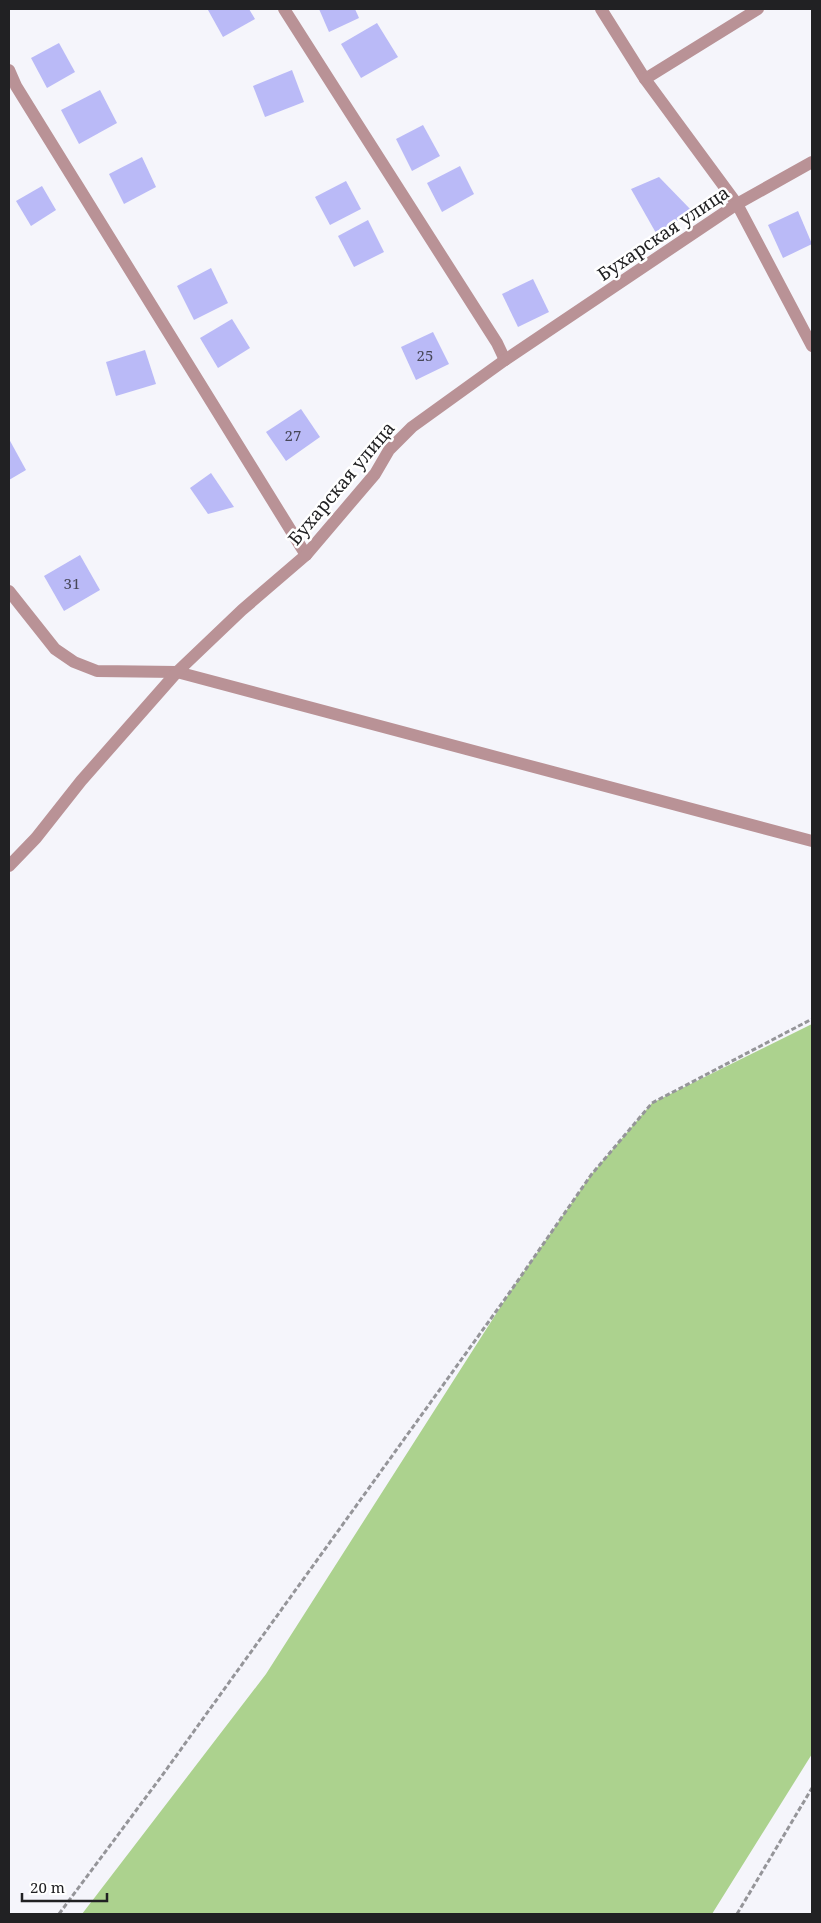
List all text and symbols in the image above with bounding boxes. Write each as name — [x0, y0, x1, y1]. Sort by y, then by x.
street label: Бухарская улица — [592, 180, 734, 286]
house number: 25 — [417, 345, 433, 365]
street label: Бухарская улица — [282, 416, 400, 550]
house number: 27 — [285, 425, 301, 445]
house number: 31 — [64, 573, 80, 593]
scale bar — [22, 1870, 108, 1902]
text: 20 m — [30, 1877, 65, 1897]

